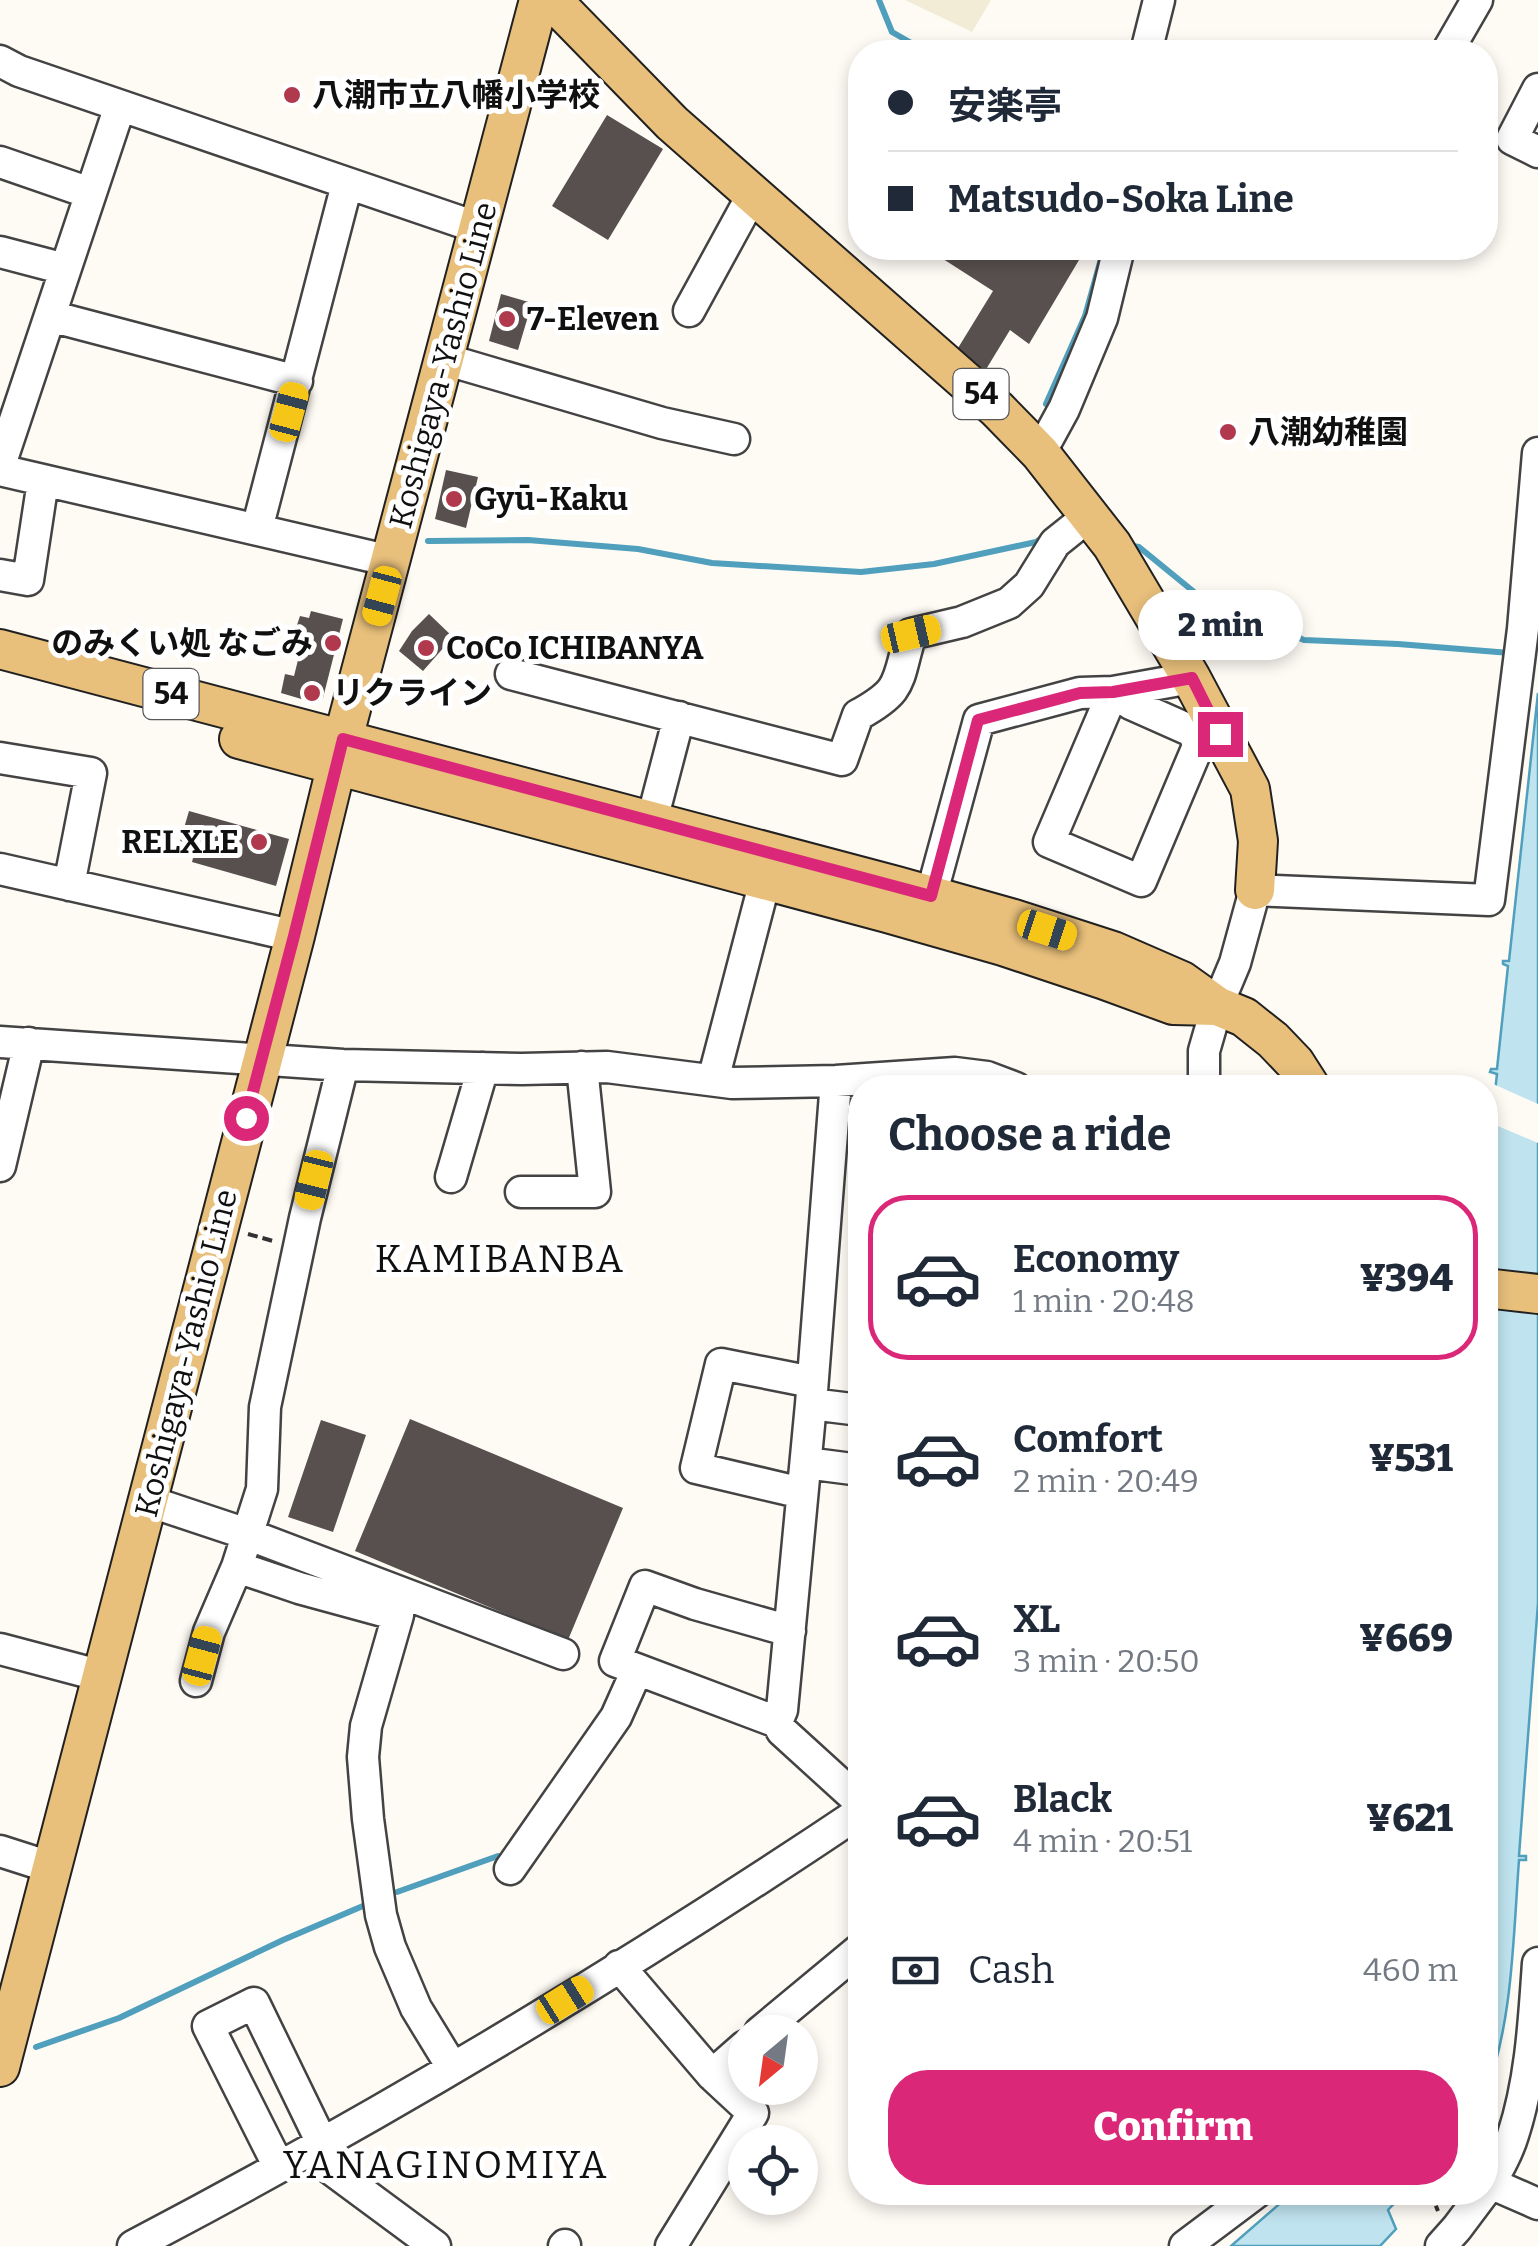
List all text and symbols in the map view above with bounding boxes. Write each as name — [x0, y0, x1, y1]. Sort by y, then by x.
place label: 八潮市立八幡小学校 — [312, 76, 600, 114]
text: 安楽亭 — [948, 83, 1062, 129]
marker: 八潮市立八幡小学校 — [281, 84, 303, 106]
text: Matsudo-Soka Line — [948, 176, 1294, 222]
street label: Koshigaya-Yashio Line — [381, 198, 505, 532]
place label: 7-Eleven — [527, 300, 659, 338]
marker: 7-Eleven — [496, 308, 518, 330]
road number: 54 — [954, 369, 1008, 419]
car — [267, 379, 311, 445]
place label: 八潮幼稚園 — [1248, 413, 1408, 451]
marker: 八潮幼稚園 — [1217, 421, 1239, 443]
place label: Gyū-Kaku — [474, 480, 628, 518]
marker: Gyū-Kaku — [443, 488, 465, 510]
car — [360, 563, 404, 629]
callout: 2 min — [1138, 589, 1302, 659]
text: 2 min — [1178, 606, 1263, 644]
car — [878, 613, 944, 655]
place label: のみくい処 なごみ — [51, 624, 313, 662]
place label: CoCo ICHIBANYA — [446, 629, 704, 667]
marker: のみくい処 なごみ — [322, 632, 344, 654]
marker: CoCo ICHIBANYA — [415, 637, 437, 659]
road number: 54 — [144, 669, 198, 719]
place label: リクライン — [332, 674, 492, 712]
marker: リクライン — [301, 682, 323, 704]
route end — [1198, 712, 1243, 757]
place label: RELXLE — [121, 823, 239, 861]
marker: RELXLE — [248, 831, 270, 853]
car — [1014, 906, 1080, 954]
route start — [224, 1096, 269, 1141]
text: Choose a ride — [888, 1108, 1171, 1162]
car — [292, 1147, 336, 1213]
street label: Koshigaya-Yashio Line — [127, 1185, 245, 1521]
icon: car — [893, 1233, 983, 1323]
district label: KAMIBANBA — [375, 1236, 625, 1282]
text: Economy — [1013, 1236, 1179, 1282]
text: ¥394 — [1360, 1255, 1453, 1301]
text: 1 min · 20:48 — [1013, 1282, 1195, 1320]
icon: car — [893, 1413, 983, 1503]
text: Comfort — [1013, 1416, 1163, 1462]
text: ¥531 — [1369, 1435, 1453, 1481]
text: 2 min · 20:49 — [1013, 1462, 1199, 1500]
icon: car — [893, 1593, 983, 1683]
text: XL — [1013, 1596, 1060, 1642]
text: ¥669 — [1359, 1615, 1453, 1661]
car — [180, 1623, 224, 1689]
text: 3 min · 20:50 — [1013, 1642, 1200, 1680]
icon: car — [893, 1773, 983, 1863]
text: Black — [1013, 1776, 1112, 1822]
text: ¥621 — [1366, 1795, 1453, 1841]
text: 4 min · 20:51 — [1013, 1822, 1192, 1860]
icon: cash — [888, 1943, 943, 1998]
text: Cash — [968, 1947, 1054, 1993]
text: 460 m — [1363, 1951, 1458, 1989]
car — [532, 1971, 598, 2029]
north arrow — [728, 2015, 818, 2105]
map controls — [728, 2015, 818, 2215]
button: Confirm — [888, 2070, 1458, 2185]
button: locate — [728, 2125, 818, 2215]
district label: YANAGINOMIYA — [283, 2142, 609, 2188]

